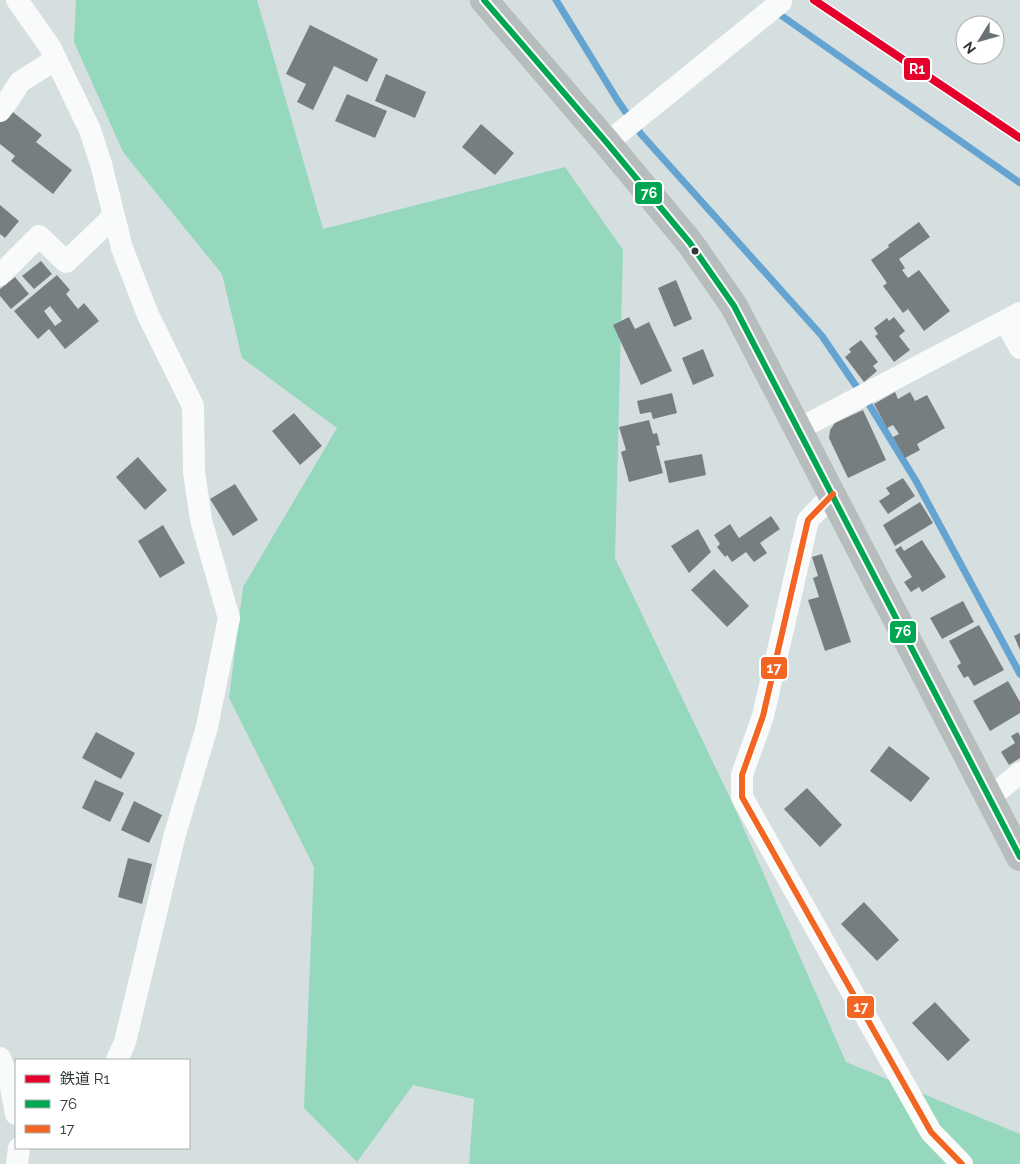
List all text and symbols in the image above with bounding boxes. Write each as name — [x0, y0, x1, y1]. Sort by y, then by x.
north arrow — [955, 15, 1005, 65]
text: N — [960, 39, 979, 57]
line badge: R1 — [903, 57, 931, 81]
text: R1 — [909, 61, 925, 77]
line badge: 76 — [634, 181, 663, 205]
text: 76 — [641, 185, 657, 201]
unlabelled marker — [690, 246, 700, 256]
line badge: 76 — [889, 620, 917, 644]
text: 76 — [895, 623, 911, 639]
line badge: 17 — [760, 656, 788, 680]
text: 17 — [767, 660, 782, 676]
line badge: 17 — [846, 995, 875, 1019]
text: 17 — [854, 999, 869, 1015]
legend — [15, 1059, 190, 1149]
text: 鉄道 R1 — [60, 1070, 111, 1088]
text: 76 — [60, 1095, 77, 1113]
text: 17 — [60, 1120, 74, 1138]

